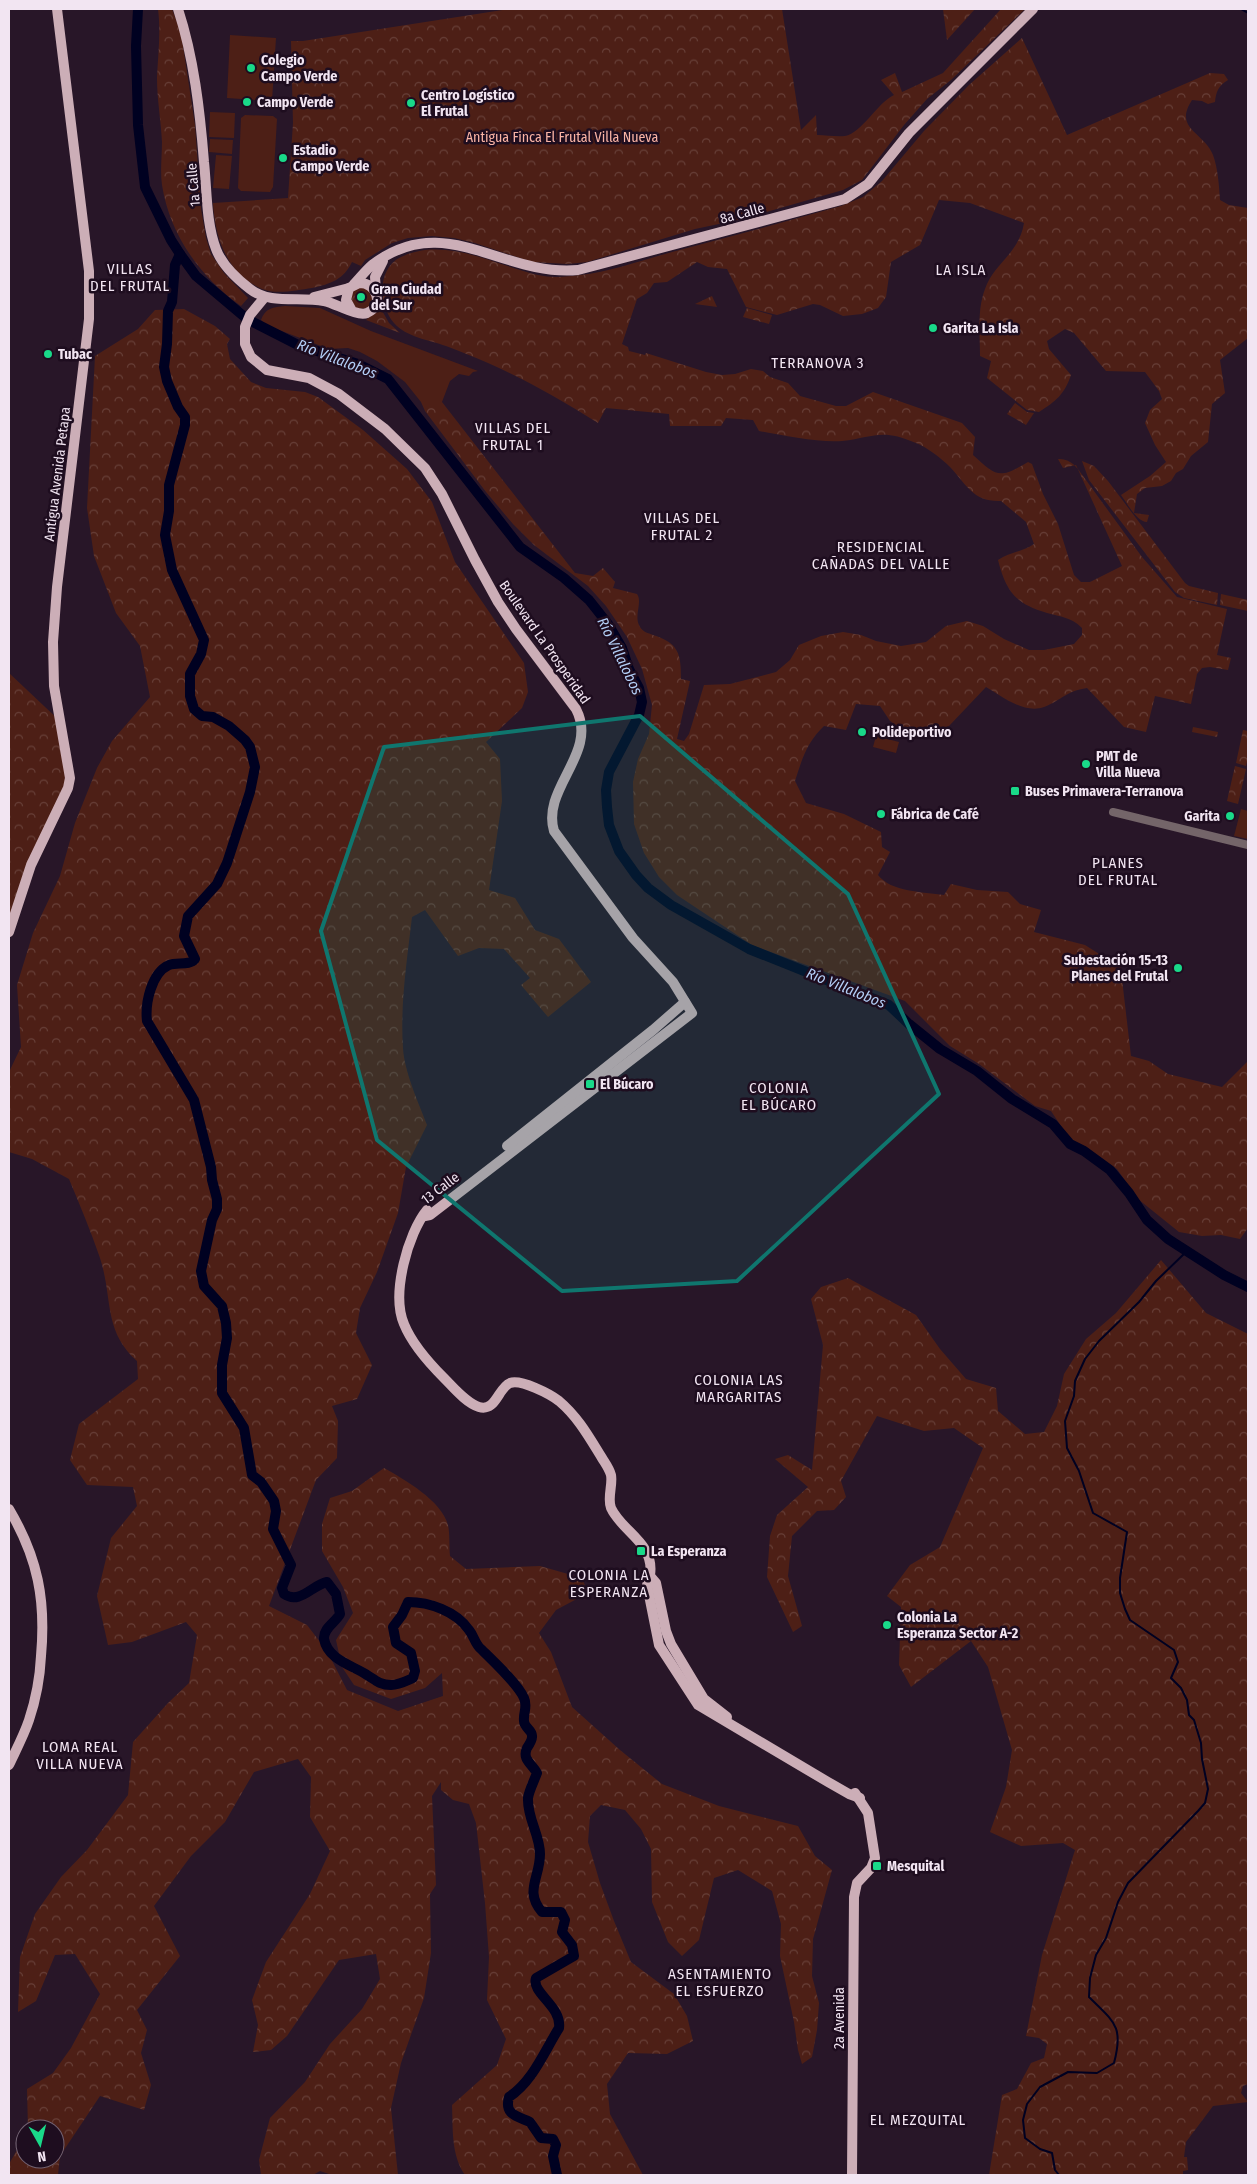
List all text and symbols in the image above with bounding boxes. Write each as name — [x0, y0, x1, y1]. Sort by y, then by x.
place label: Colegio Campo Verde — [261, 52, 337, 85]
marker: Colegio Campo Verde — [245, 62, 257, 74]
place label: Centro Logístico El Frutal — [421, 87, 515, 120]
place label: Campo Verde — [257, 94, 333, 111]
marker: Campo Verde — [241, 96, 253, 108]
marker: Centro Logístico El Frutal — [405, 97, 417, 109]
park label: Antigua Finca El Frutal Villa Nueva — [466, 129, 658, 146]
place label: Estadio Campo Verde — [293, 142, 369, 175]
marker: Estadio Campo Verde — [277, 152, 289, 164]
street label: 1a Calle — [183, 162, 204, 207]
street label: 8a Calle — [718, 199, 766, 228]
district label: VILLAS DEL FRUTAL — [90, 260, 170, 295]
district label: LA ISLA — [936, 261, 986, 279]
place label: Gran Ciudad del Sur — [371, 281, 442, 314]
marker: Gran Ciudad del Sur — [355, 291, 367, 303]
place label: Garita La Isla — [943, 320, 1019, 337]
marker: Garita La Isla — [927, 322, 939, 334]
water label: Río Villalobos — [295, 336, 380, 383]
place label: Tubac — [58, 346, 93, 363]
marker: Tubac — [42, 348, 54, 360]
district label: TERRANOVA 3 — [771, 354, 865, 372]
street label: Antigua Avenida Petapa — [41, 406, 74, 542]
district label: VILLAS DEL FRUTAL 1 — [475, 419, 551, 454]
district label: VILLAS DEL FRUTAL 2 — [644, 509, 720, 544]
district label: RESIDENCIAL CAÑADAS DEL VALLE — [812, 538, 950, 573]
street label: Boulevard La Prosperidad — [496, 577, 594, 707]
water label: Río Villalobos — [594, 614, 647, 698]
place label: Polideportivo — [872, 724, 952, 741]
marker: Polideportivo — [856, 726, 868, 738]
place label: PMT de Villa Nueva — [1095, 748, 1160, 781]
marker: PMT de Villa Nueva — [1080, 758, 1092, 770]
place label: Buses Primavera-Terranova — [1025, 783, 1184, 800]
marker: Buses Primavera-Terranova — [1009, 785, 1021, 797]
place label: Fábrica de Café — [891, 806, 979, 823]
marker: Fábrica de Café — [875, 808, 887, 820]
place label: Garita — [1184, 808, 1220, 825]
marker: Garita — [1224, 810, 1236, 822]
district label: PLANES DEL FRUTAL — [1078, 854, 1158, 889]
place label: Subestación 15-13 Planes del Frutal — [1064, 952, 1168, 985]
marker: Subestación 15-13 Planes del Frutal — [1172, 962, 1184, 974]
water label: Río Villalobos — [804, 964, 889, 1012]
place label: El Búcaro — [600, 1076, 654, 1093]
marker: El Búcaro — [584, 1078, 596, 1090]
district label: COLONIA EL BÚCARO — [741, 1079, 817, 1114]
street label: 13 Calle — [418, 1169, 463, 1208]
district label: COLONIA LAS MARGARITAS — [694, 1371, 784, 1406]
place label: La Esperanza — [651, 1543, 726, 1560]
marker: La Esperanza — [635, 1545, 647, 1557]
district label: COLONIA LA ESPERANZA — [568, 1566, 650, 1601]
place label: Colonia La Esperanza Sector A-2 — [897, 1609, 1019, 1642]
marker: Colonia La Esperanza Sector A-2 — [881, 1619, 893, 1631]
district label: LOMA REAL VILLA NUEVA — [36, 1738, 124, 1773]
place label: Mesquital — [887, 1858, 944, 1875]
marker: Mesquital — [871, 1860, 883, 1872]
district label: ASENTAMIENTO EL ESFUERZO — [668, 1965, 772, 2000]
street label: 2a Avenida — [831, 1987, 848, 2049]
district label: EL MEZQUITAL — [870, 2111, 966, 2129]
north arrow — [15, 2119, 65, 2169]
text: N — [36, 2147, 47, 2165]

